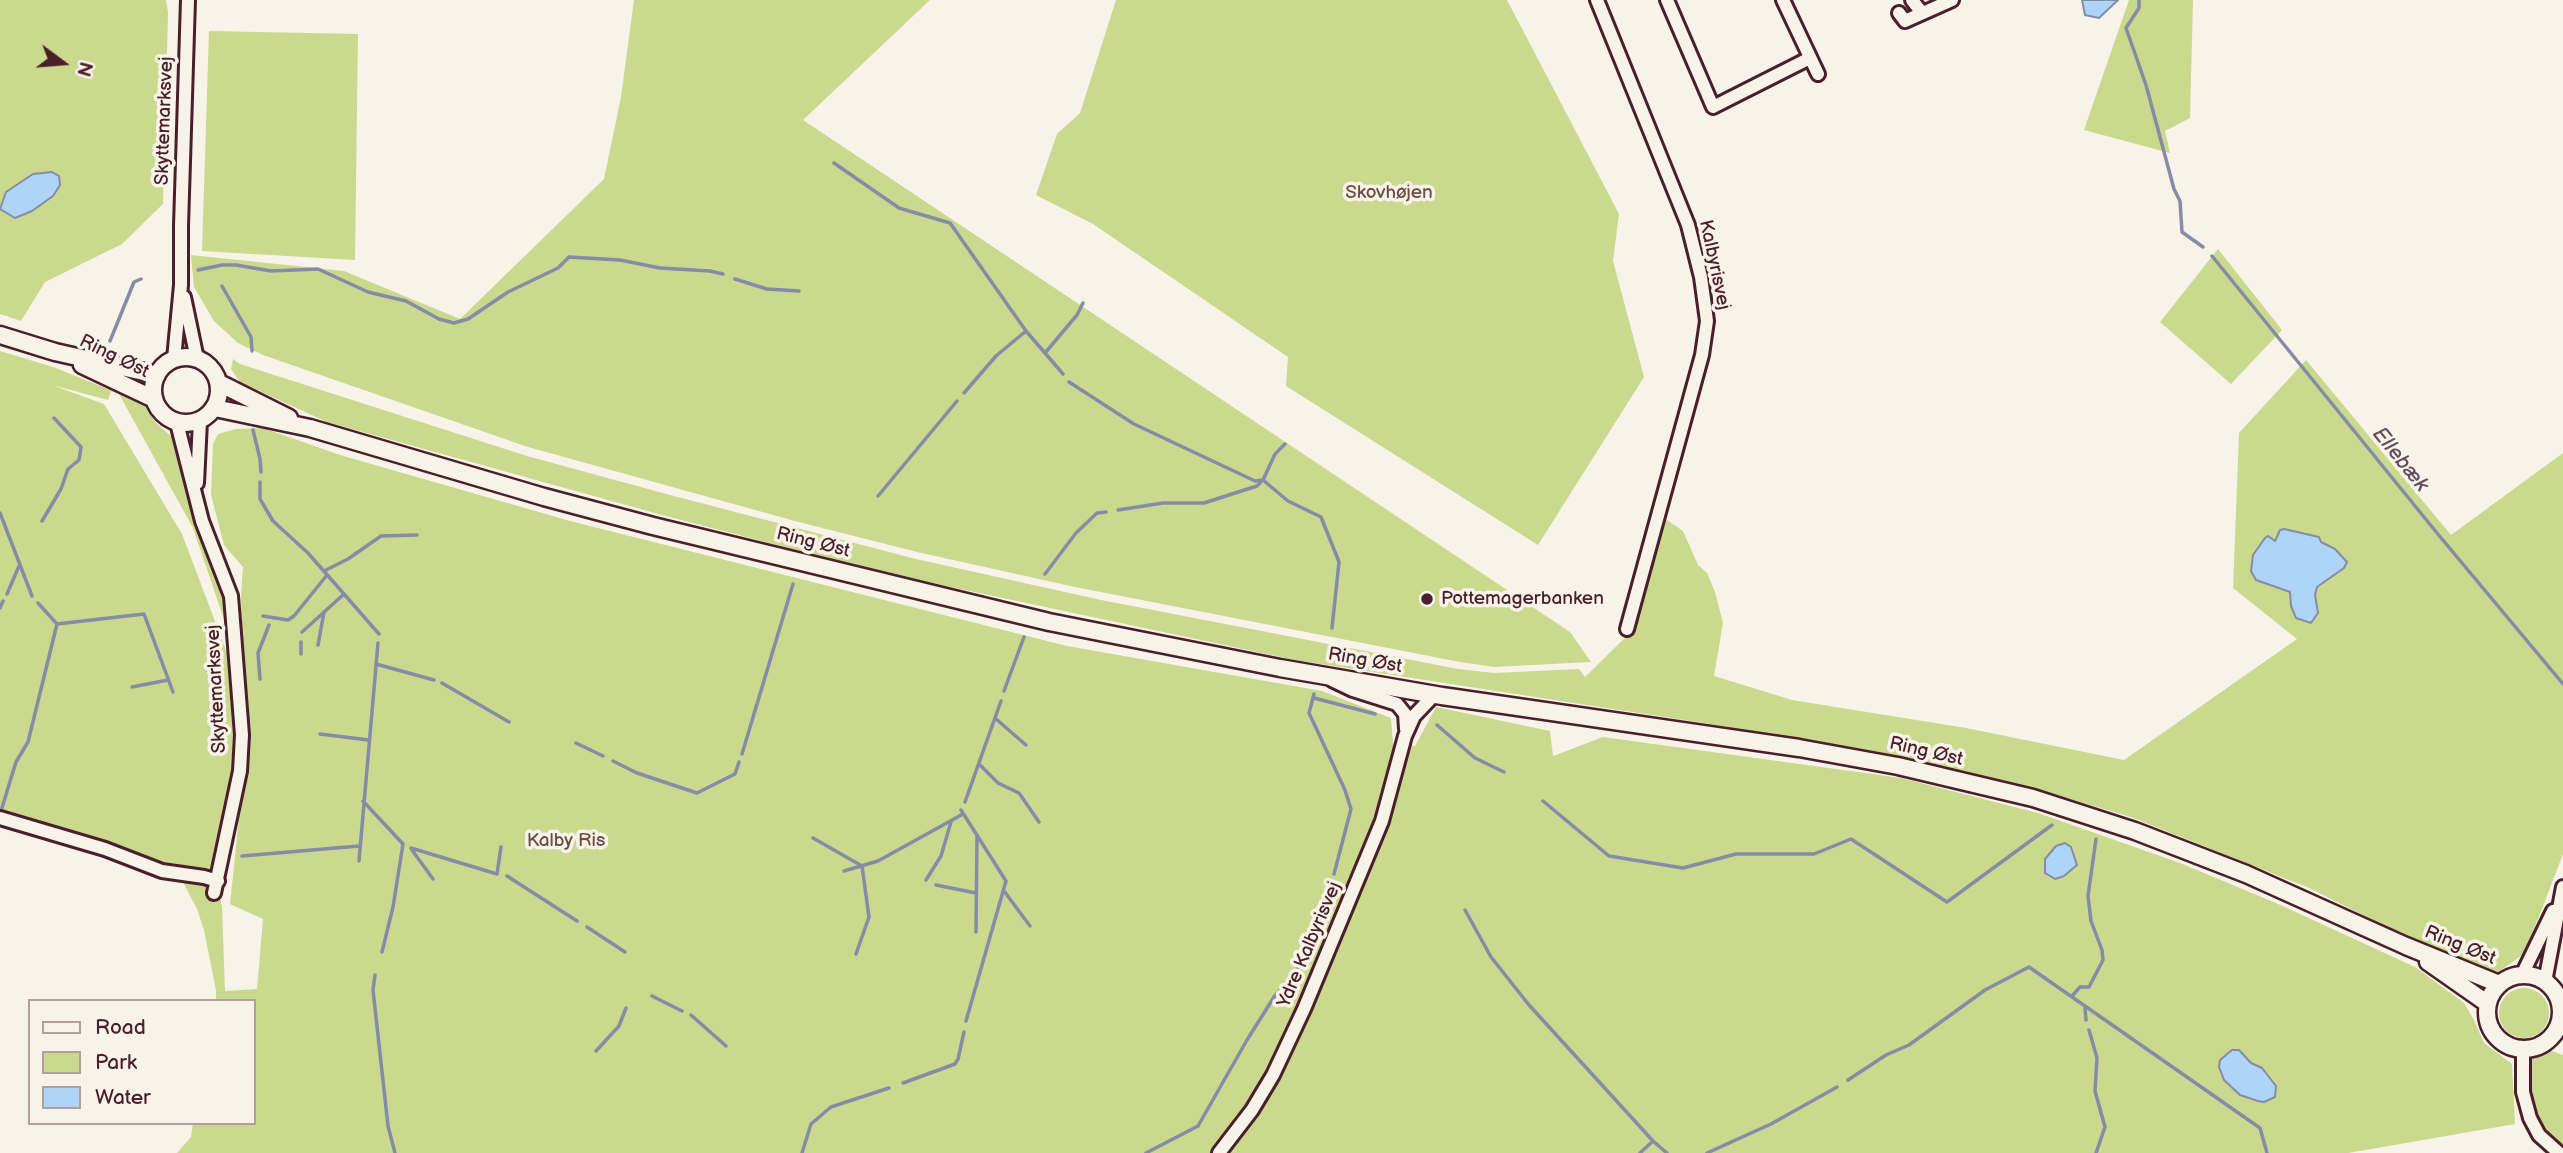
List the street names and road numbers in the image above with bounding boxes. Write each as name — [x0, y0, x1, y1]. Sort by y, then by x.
street label: Skyttemarksvej — [151, 56, 179, 186]
street label: Kalbyrisvej — [1693, 218, 1735, 312]
street label: Ring Øst — [75, 330, 153, 384]
street label: Ring Øst — [774, 523, 852, 563]
street label: Skyttemarksvej — [202, 624, 232, 754]
street label: Ring Øst — [1326, 643, 1404, 679]
street label: Ring Øst — [1887, 732, 1965, 772]
street label: Ydre Kalbyrisvej — [1273, 879, 1347, 1011]
street label: Ring Øst — [2421, 921, 2499, 971]

